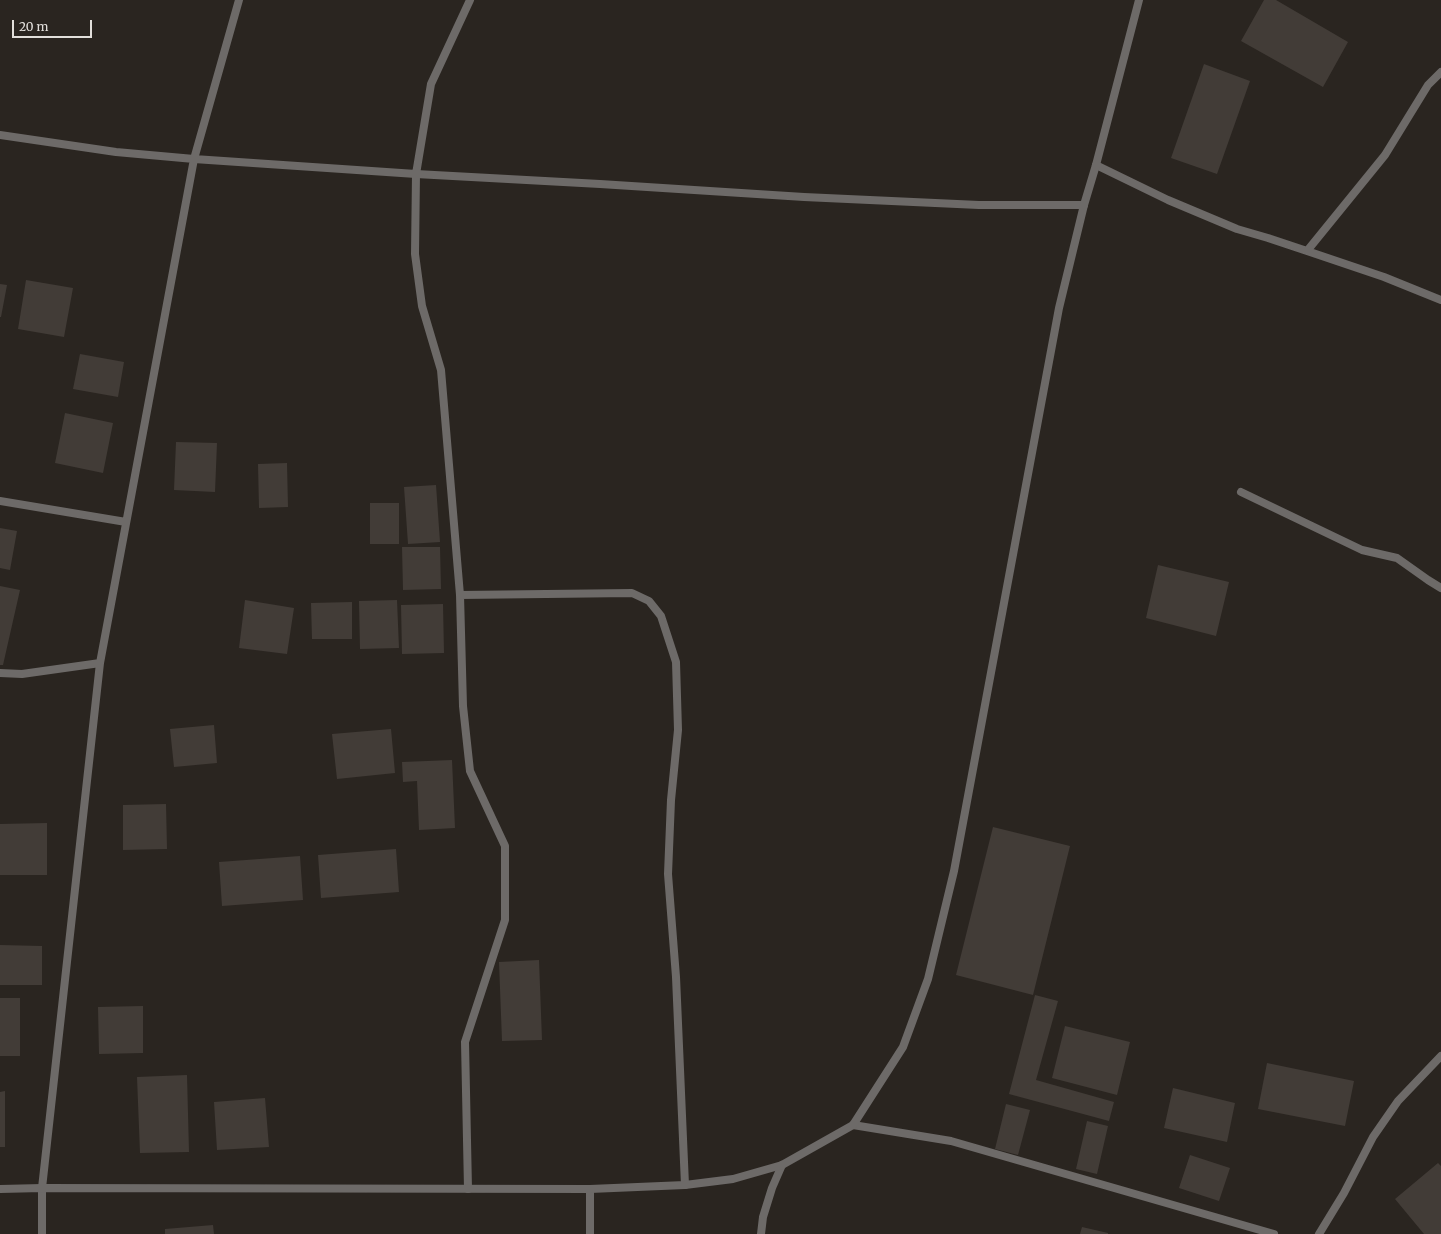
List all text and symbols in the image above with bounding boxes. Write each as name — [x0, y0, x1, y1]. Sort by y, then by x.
scale bar — [14, 12, 94, 38]
text: 20 m — [19, 19, 48, 34]

